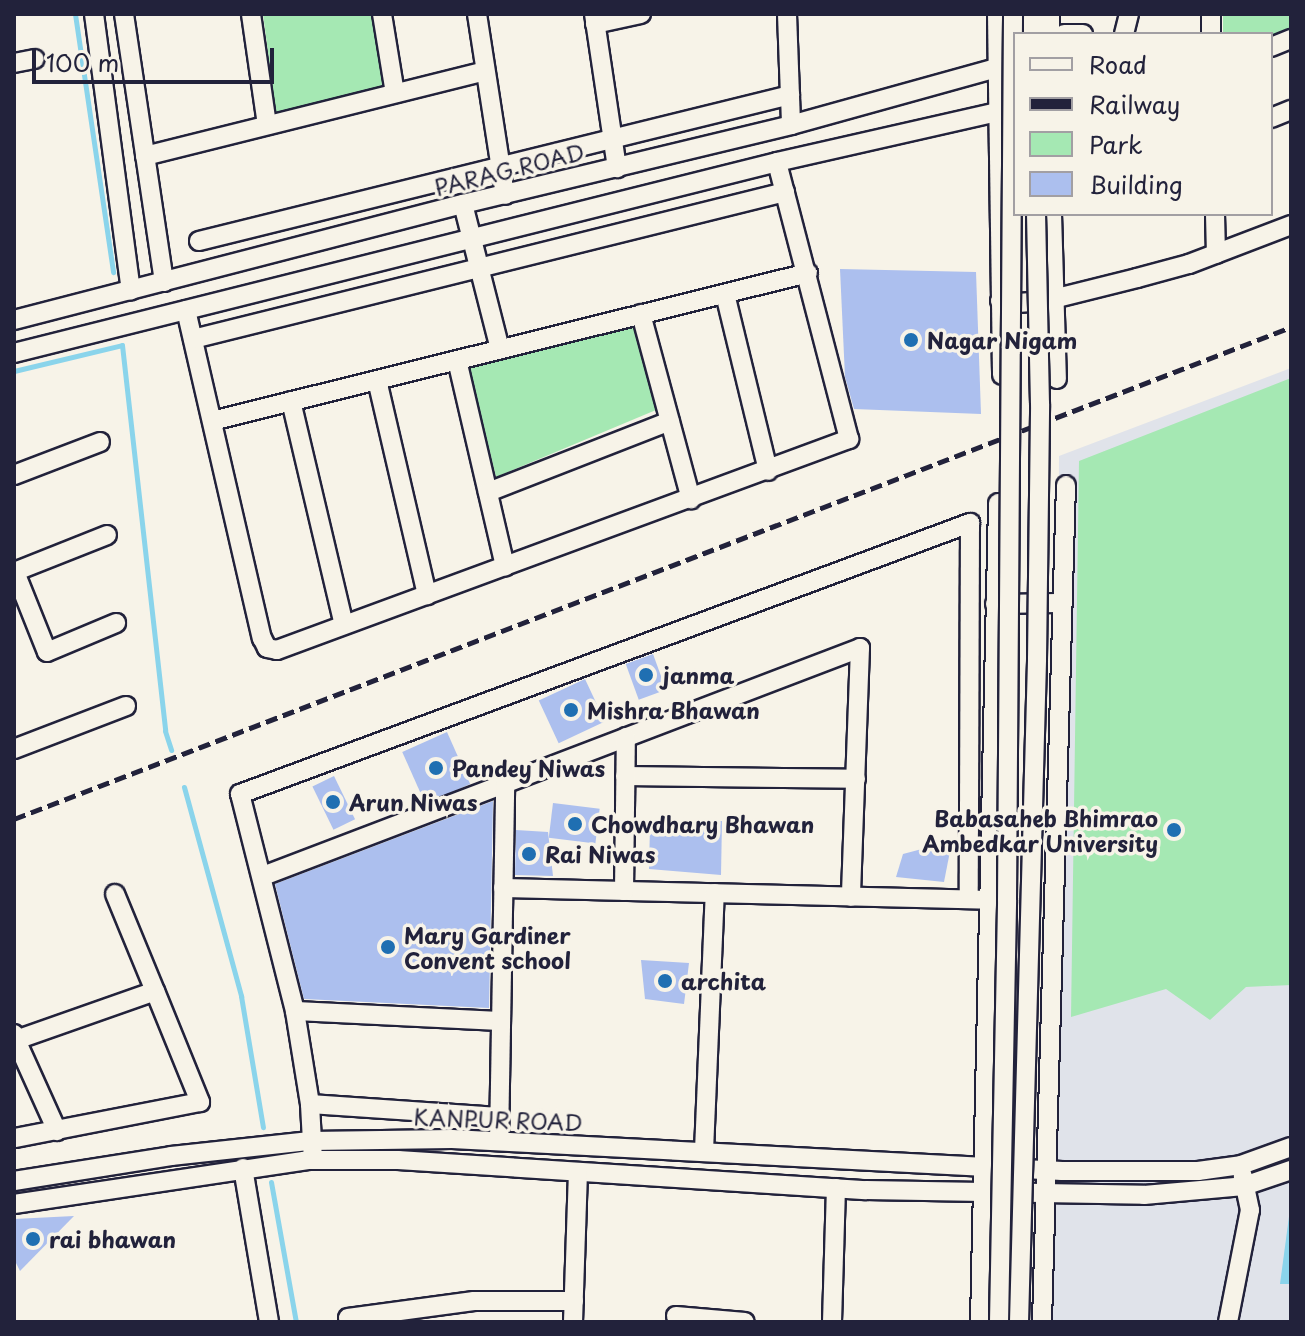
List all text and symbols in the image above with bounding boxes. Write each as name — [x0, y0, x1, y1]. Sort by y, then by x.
scale bar — [36, 32, 278, 82]
legend — [1013, 32, 1273, 216]
text: 100 m — [46, 44, 119, 80]
text: Road — [1089, 46, 1147, 82]
text: Railway — [1089, 86, 1180, 122]
text: Park — [1089, 126, 1143, 162]
street label: PARAG ROAD — [431, 137, 587, 201]
text: Building — [1089, 166, 1183, 202]
place label: Nagar Nigam — [927, 327, 1078, 353]
marker: Nagar Nigam — [902, 331, 920, 349]
place label: janma — [662, 662, 734, 688]
marker: janma — [637, 666, 655, 684]
place label: Mishra Bhawan — [587, 697, 760, 723]
marker: Mishra Bhawan — [562, 701, 580, 719]
place label: Pandey Niwas — [452, 755, 607, 781]
marker: Pandey Niwas — [427, 759, 445, 777]
place label: Arun Niwas — [349, 789, 478, 815]
marker: Arun Niwas — [324, 793, 342, 811]
place label: Babasaheb Bhimrao Ambedkar University — [922, 804, 1158, 856]
place label: Chowdhary Bhawan — [591, 811, 815, 837]
marker: Chowdhary Bhawan — [566, 815, 584, 833]
marker: Babasaheb Bhimrao Ambedkar University — [1165, 821, 1183, 839]
place label: Rai Niwas — [545, 841, 656, 867]
marker: Rai Niwas — [520, 845, 538, 863]
place label: Mary Gardiner Convent school — [404, 921, 571, 972]
marker: Mary Gardiner Convent school — [379, 938, 397, 956]
place label: archita — [681, 968, 766, 994]
marker: archita — [656, 972, 674, 990]
street label: KANPUR ROAD — [412, 1103, 584, 1135]
place label: rai bhawan — [49, 1226, 176, 1252]
marker: rai bhawan — [24, 1230, 42, 1248]

